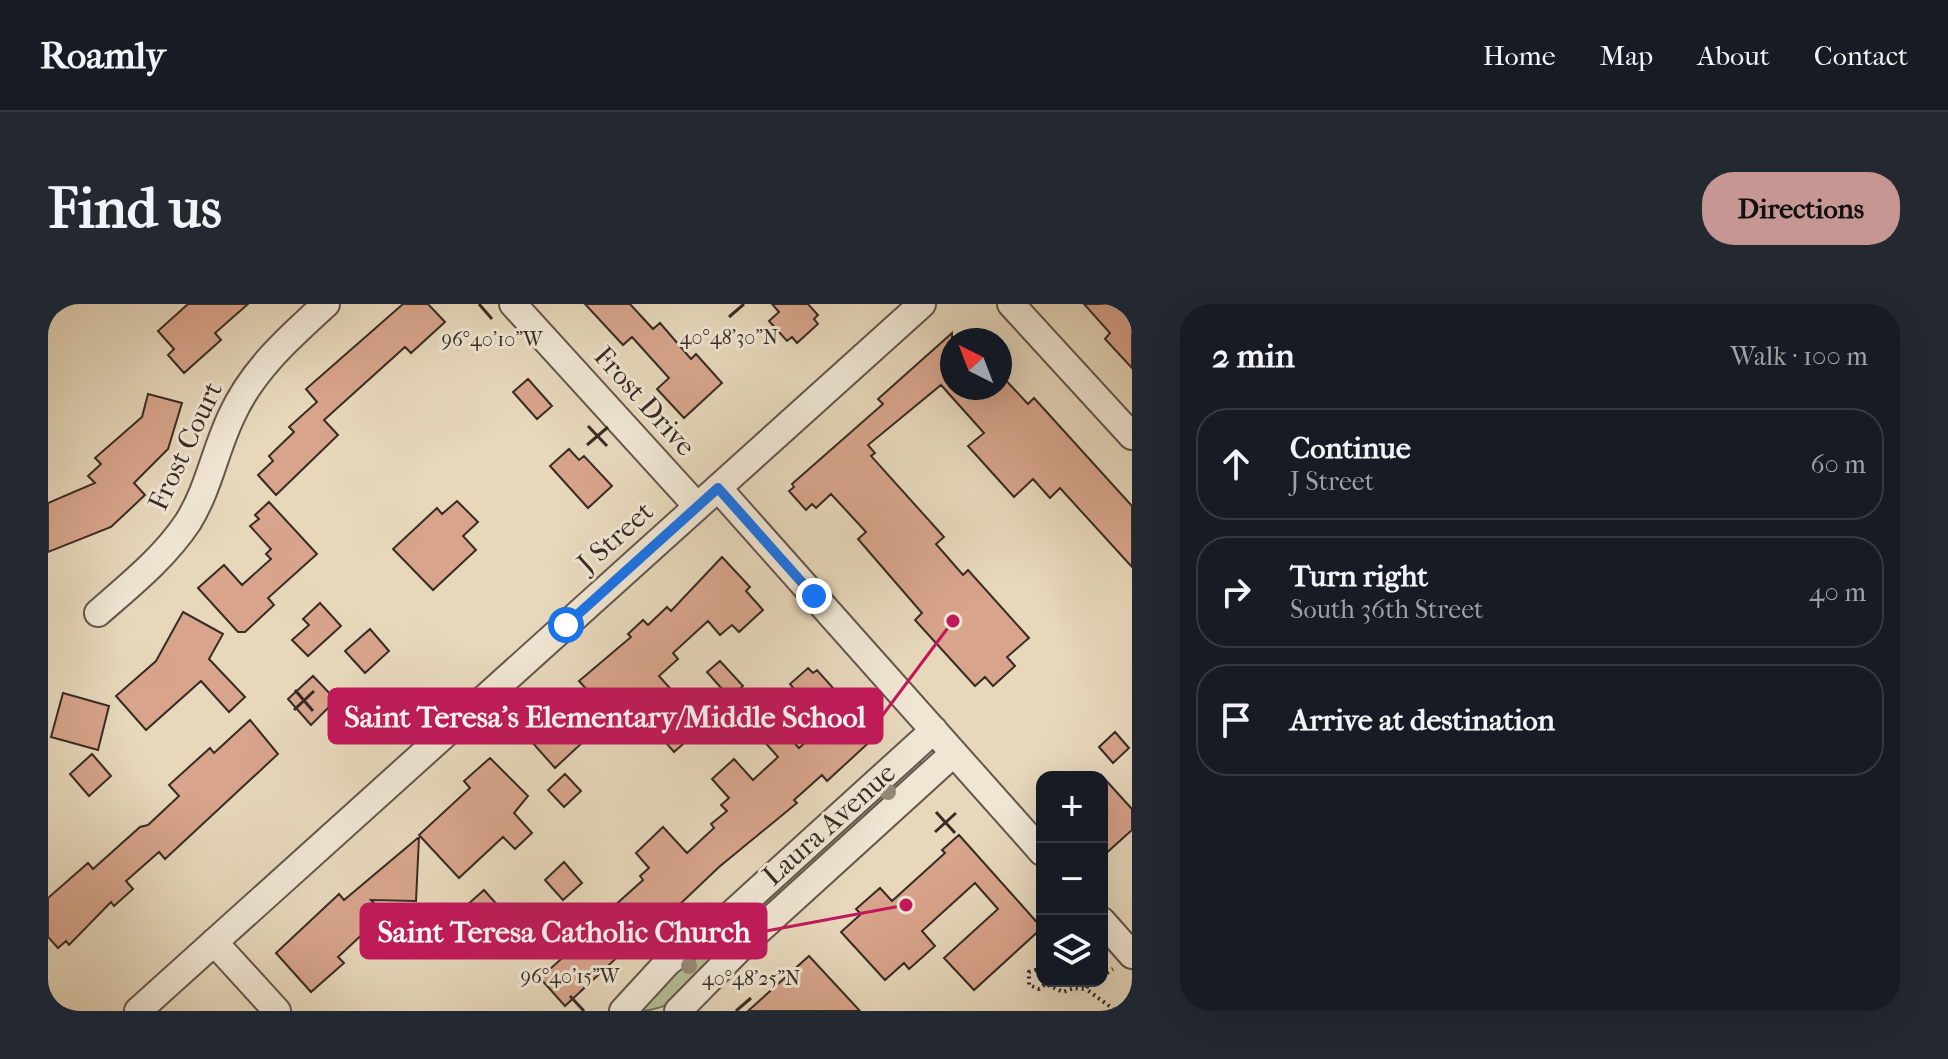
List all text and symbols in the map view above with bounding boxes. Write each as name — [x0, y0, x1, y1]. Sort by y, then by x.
text: Roamly — [40, 33, 166, 78]
text: Home — [1483, 39, 1556, 72]
text: Map — [1600, 39, 1653, 72]
text: About — [1697, 39, 1770, 72]
text: Contact — [1814, 39, 1908, 72]
button: Directions — [1702, 172, 1900, 245]
text: Find us — [48, 176, 222, 241]
text: 40°48'30"N — [680, 326, 778, 349]
text: 96°40'10"W — [441, 328, 544, 351]
north arrow — [940, 328, 1012, 400]
text: 2 min — [1212, 336, 1295, 376]
street label: Frost Drive — [587, 340, 703, 463]
text: Walk · 100 m — [1730, 341, 1868, 372]
street label: Frost Court — [141, 376, 229, 516]
text: Continue — [1290, 431, 1411, 466]
icon: ahead — [1214, 442, 1258, 486]
text: 60 m — [1810, 449, 1866, 480]
text: J Street — [1290, 466, 1374, 497]
street label: J Street — [569, 494, 660, 581]
text: Turn right — [1290, 559, 1428, 594]
icon: right — [1214, 570, 1258, 614]
text: 40 m — [1809, 577, 1866, 608]
route end — [796, 578, 832, 614]
text: South 36th Street — [1290, 594, 1483, 625]
route start — [548, 607, 584, 643]
callout: Saint Teresa's Elementary/Middle School — [329, 689, 882, 743]
icon: arrive — [1214, 698, 1258, 742]
text: Saint Teresa's Elementary/Middle School — [344, 700, 866, 735]
text: Arrive at destination — [1290, 703, 1555, 738]
street label: Laura Avenue — [756, 756, 902, 892]
map controls — [1036, 771, 1108, 987]
button: + — [1036, 771, 1108, 843]
button: − — [1036, 843, 1108, 915]
callout: Saint Teresa Catholic Church — [361, 904, 766, 958]
text: Saint Teresa Catholic Church — [377, 915, 752, 950]
button: layers — [1036, 915, 1108, 987]
text: 96°40'15"W — [521, 965, 621, 988]
text: 40°48'25"N — [702, 967, 800, 990]

